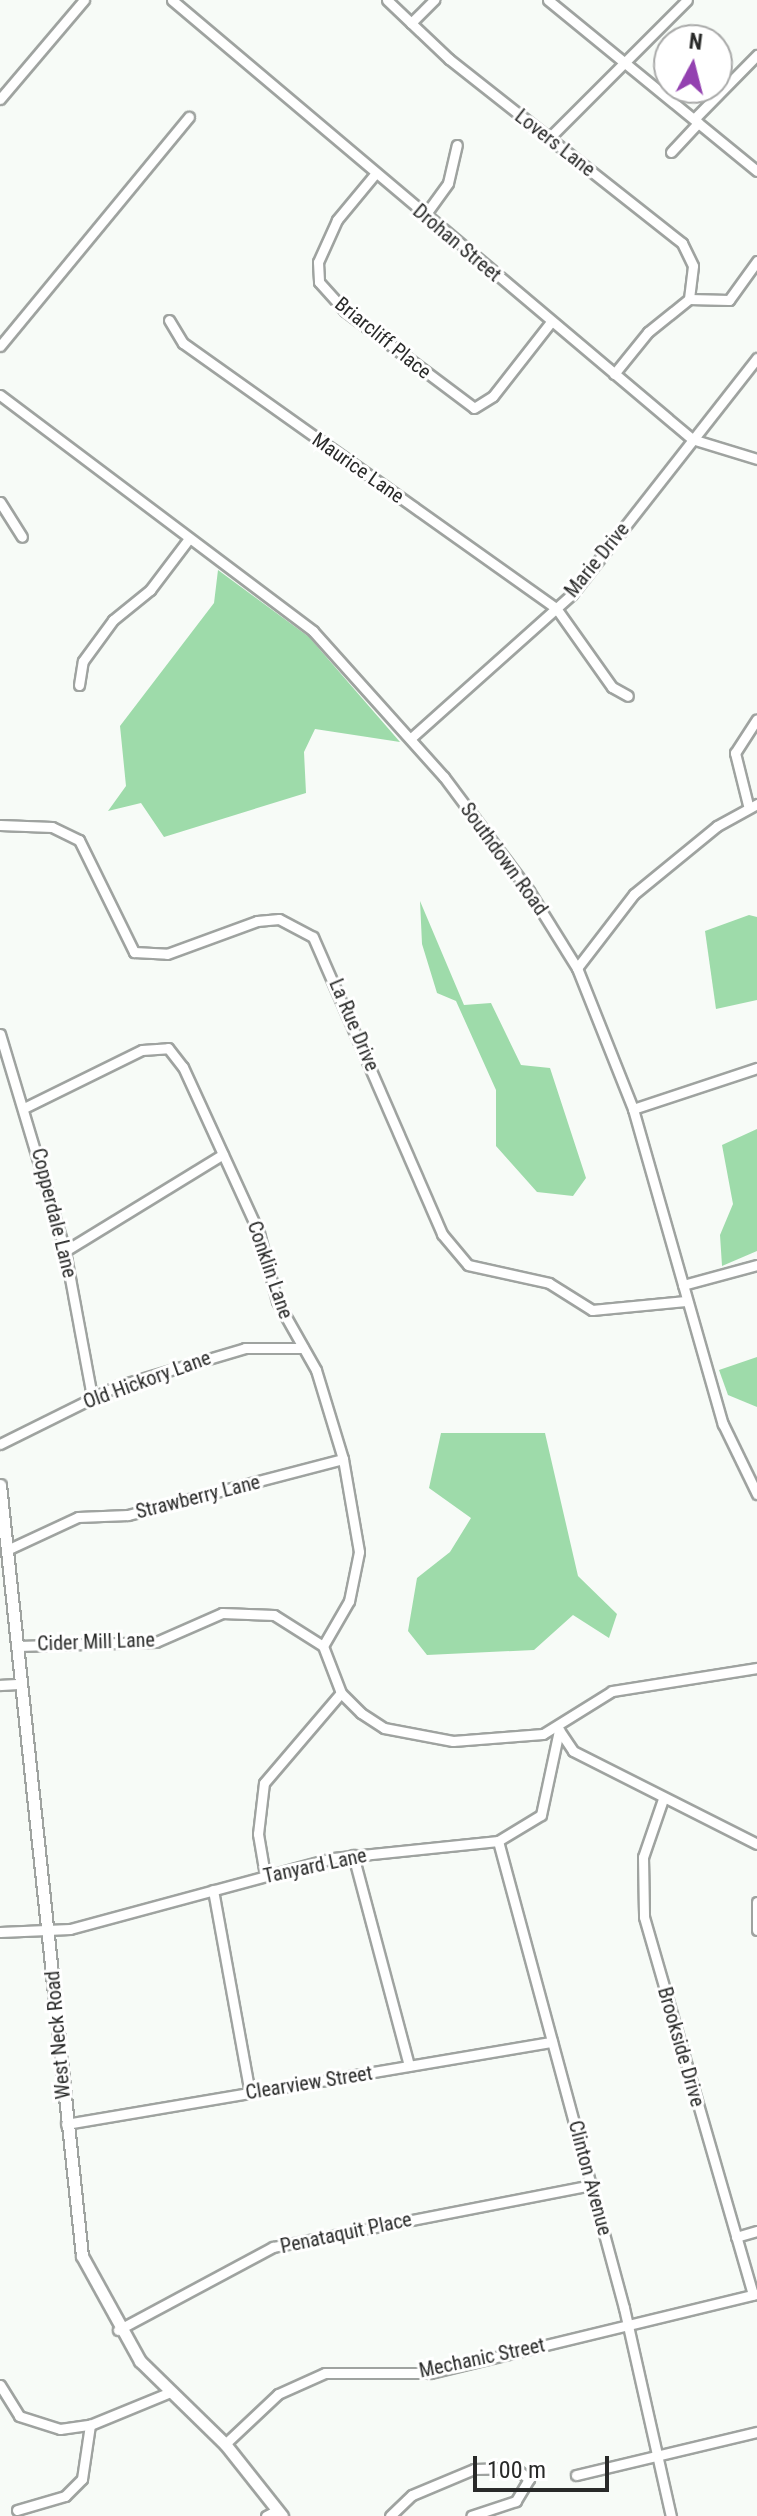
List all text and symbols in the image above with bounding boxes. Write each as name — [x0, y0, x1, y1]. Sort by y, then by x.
north arrow — [653, 24, 733, 104]
text: N — [688, 28, 704, 55]
street label: Lovers Lane — [510, 104, 600, 182]
street label: Drohan Street — [408, 199, 506, 287]
street label: Briarcliff Place — [330, 292, 436, 384]
street label: Maurice Lane — [308, 428, 408, 508]
street label: Marie Drive — [560, 518, 634, 602]
street label: Southdown Road — [455, 798, 553, 920]
street label: La Rue Drive — [324, 975, 384, 1075]
street label: Copperdale Lane — [26, 1146, 82, 1280]
street label: Conklin Lane — [242, 1218, 298, 1322]
street label: Old Hickory Lane — [80, 1346, 214, 1414]
street label: Strawberry Lane — [133, 1470, 263, 1524]
street label: Cider Mill Lane — [37, 1628, 155, 1656]
street label: Tanyard Lane — [261, 1843, 369, 1889]
street label: West Neck Road — [40, 1970, 76, 2100]
street label: Brookside Drive — [652, 1984, 710, 2110]
street label: Clearview Street — [244, 2061, 374, 2105]
street label: Clinton Avenue — [563, 2118, 617, 2238]
street label: Penataquit Place — [278, 2207, 414, 2259]
street label: Mechanic Street — [417, 2333, 547, 2383]
scale bar — [477, 2440, 613, 2490]
text: 100 m — [487, 2456, 546, 2484]

